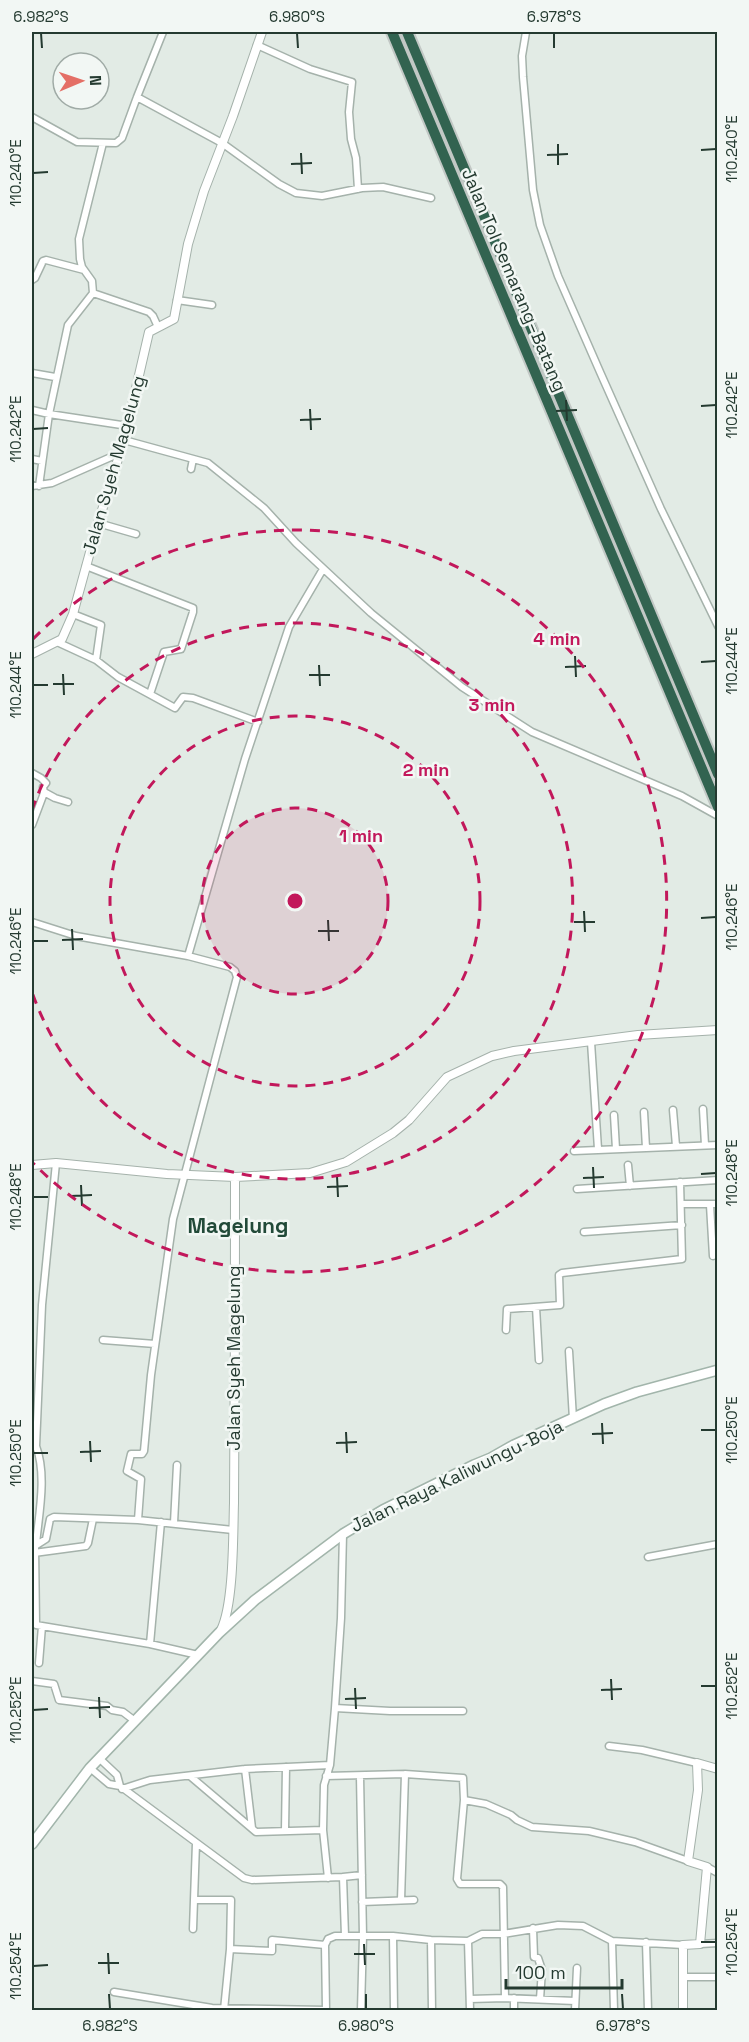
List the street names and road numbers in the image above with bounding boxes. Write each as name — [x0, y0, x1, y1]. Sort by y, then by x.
street label: Jalan Tol Semarang–Batang — [457, 165, 572, 395]
street label: Jalan Syeh Magelung — [77, 373, 150, 557]
street label: Jalan Syeh Magelung — [222, 1265, 245, 1451]
street label: Jalan Raya Kaliwungu-Boja — [347, 1414, 567, 1537]

